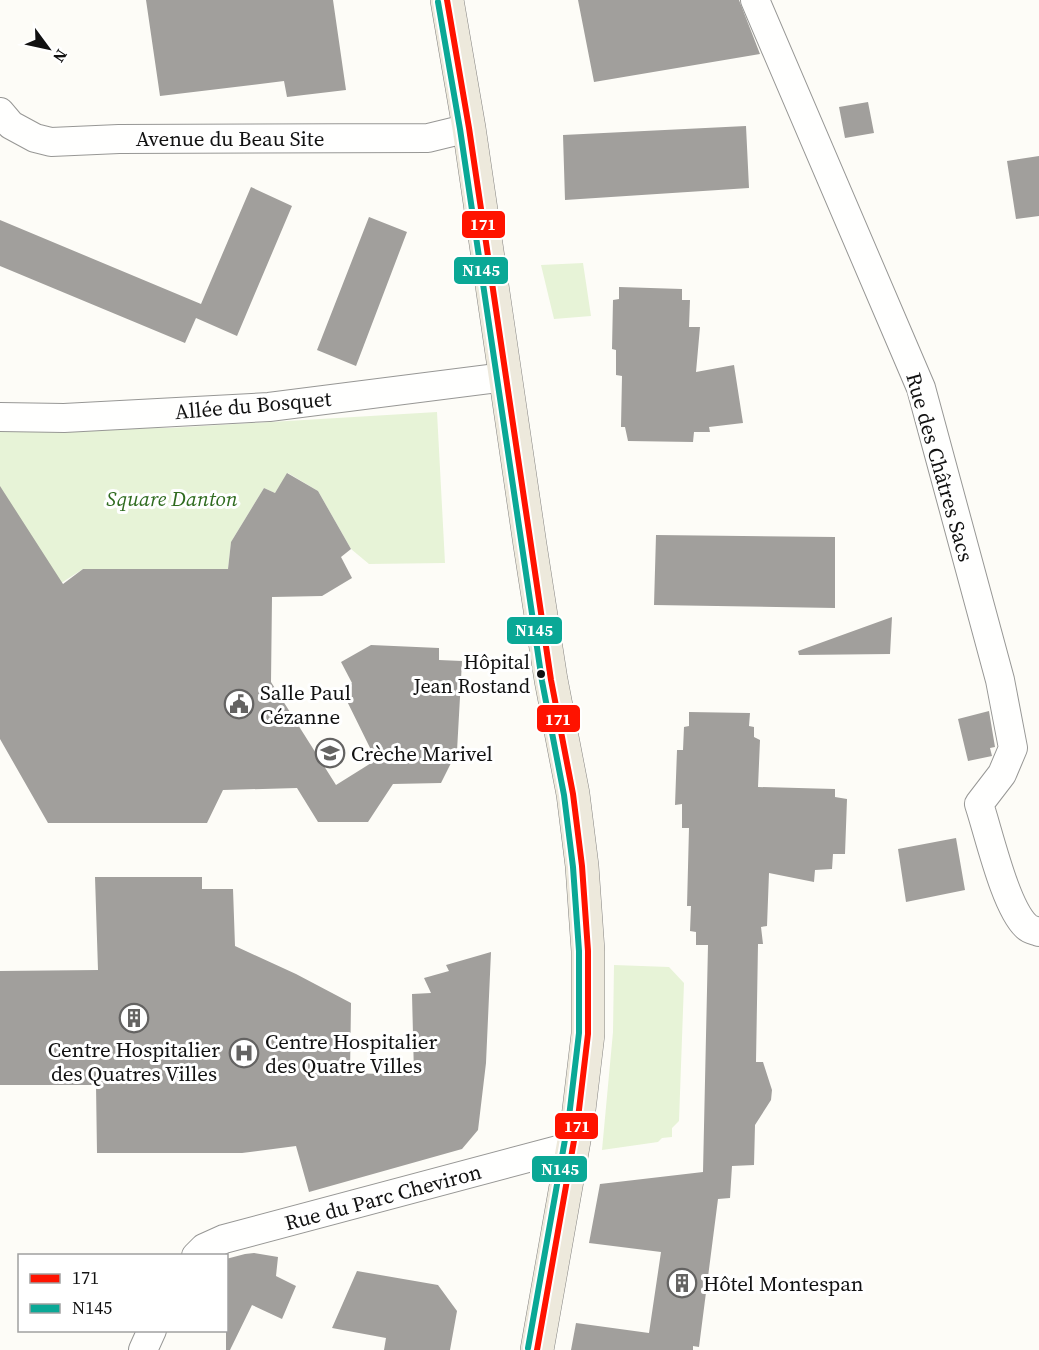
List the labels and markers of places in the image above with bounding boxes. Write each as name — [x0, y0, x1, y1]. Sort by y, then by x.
place label: Hôpital Jean Rostand — [413, 648, 531, 700]
marker: Hôpital Jean Rostand — [535, 668, 547, 680]
place label: Salle Paul Cézanne — [260, 678, 351, 731]
public building icon: Salle Paul Cézanne — [223, 688, 255, 720]
school or university icon: Crèche Marivel — [314, 737, 346, 769]
place label: Crèche Marivel — [351, 739, 493, 768]
building icon: Centre Hospitalier des Quatres Villes — [118, 1002, 150, 1034]
place label: Centre Hospitalier des Quatre Villes — [265, 1027, 437, 1080]
place label: Centre Hospitalier des Quatres Villes — [48, 1035, 220, 1088]
hospital icon: Centre Hospitalier des Quatre Villes — [228, 1037, 260, 1069]
building icon: Hôtel Montespan — [666, 1267, 698, 1299]
place label: Hôtel Montespan — [703, 1269, 864, 1298]

